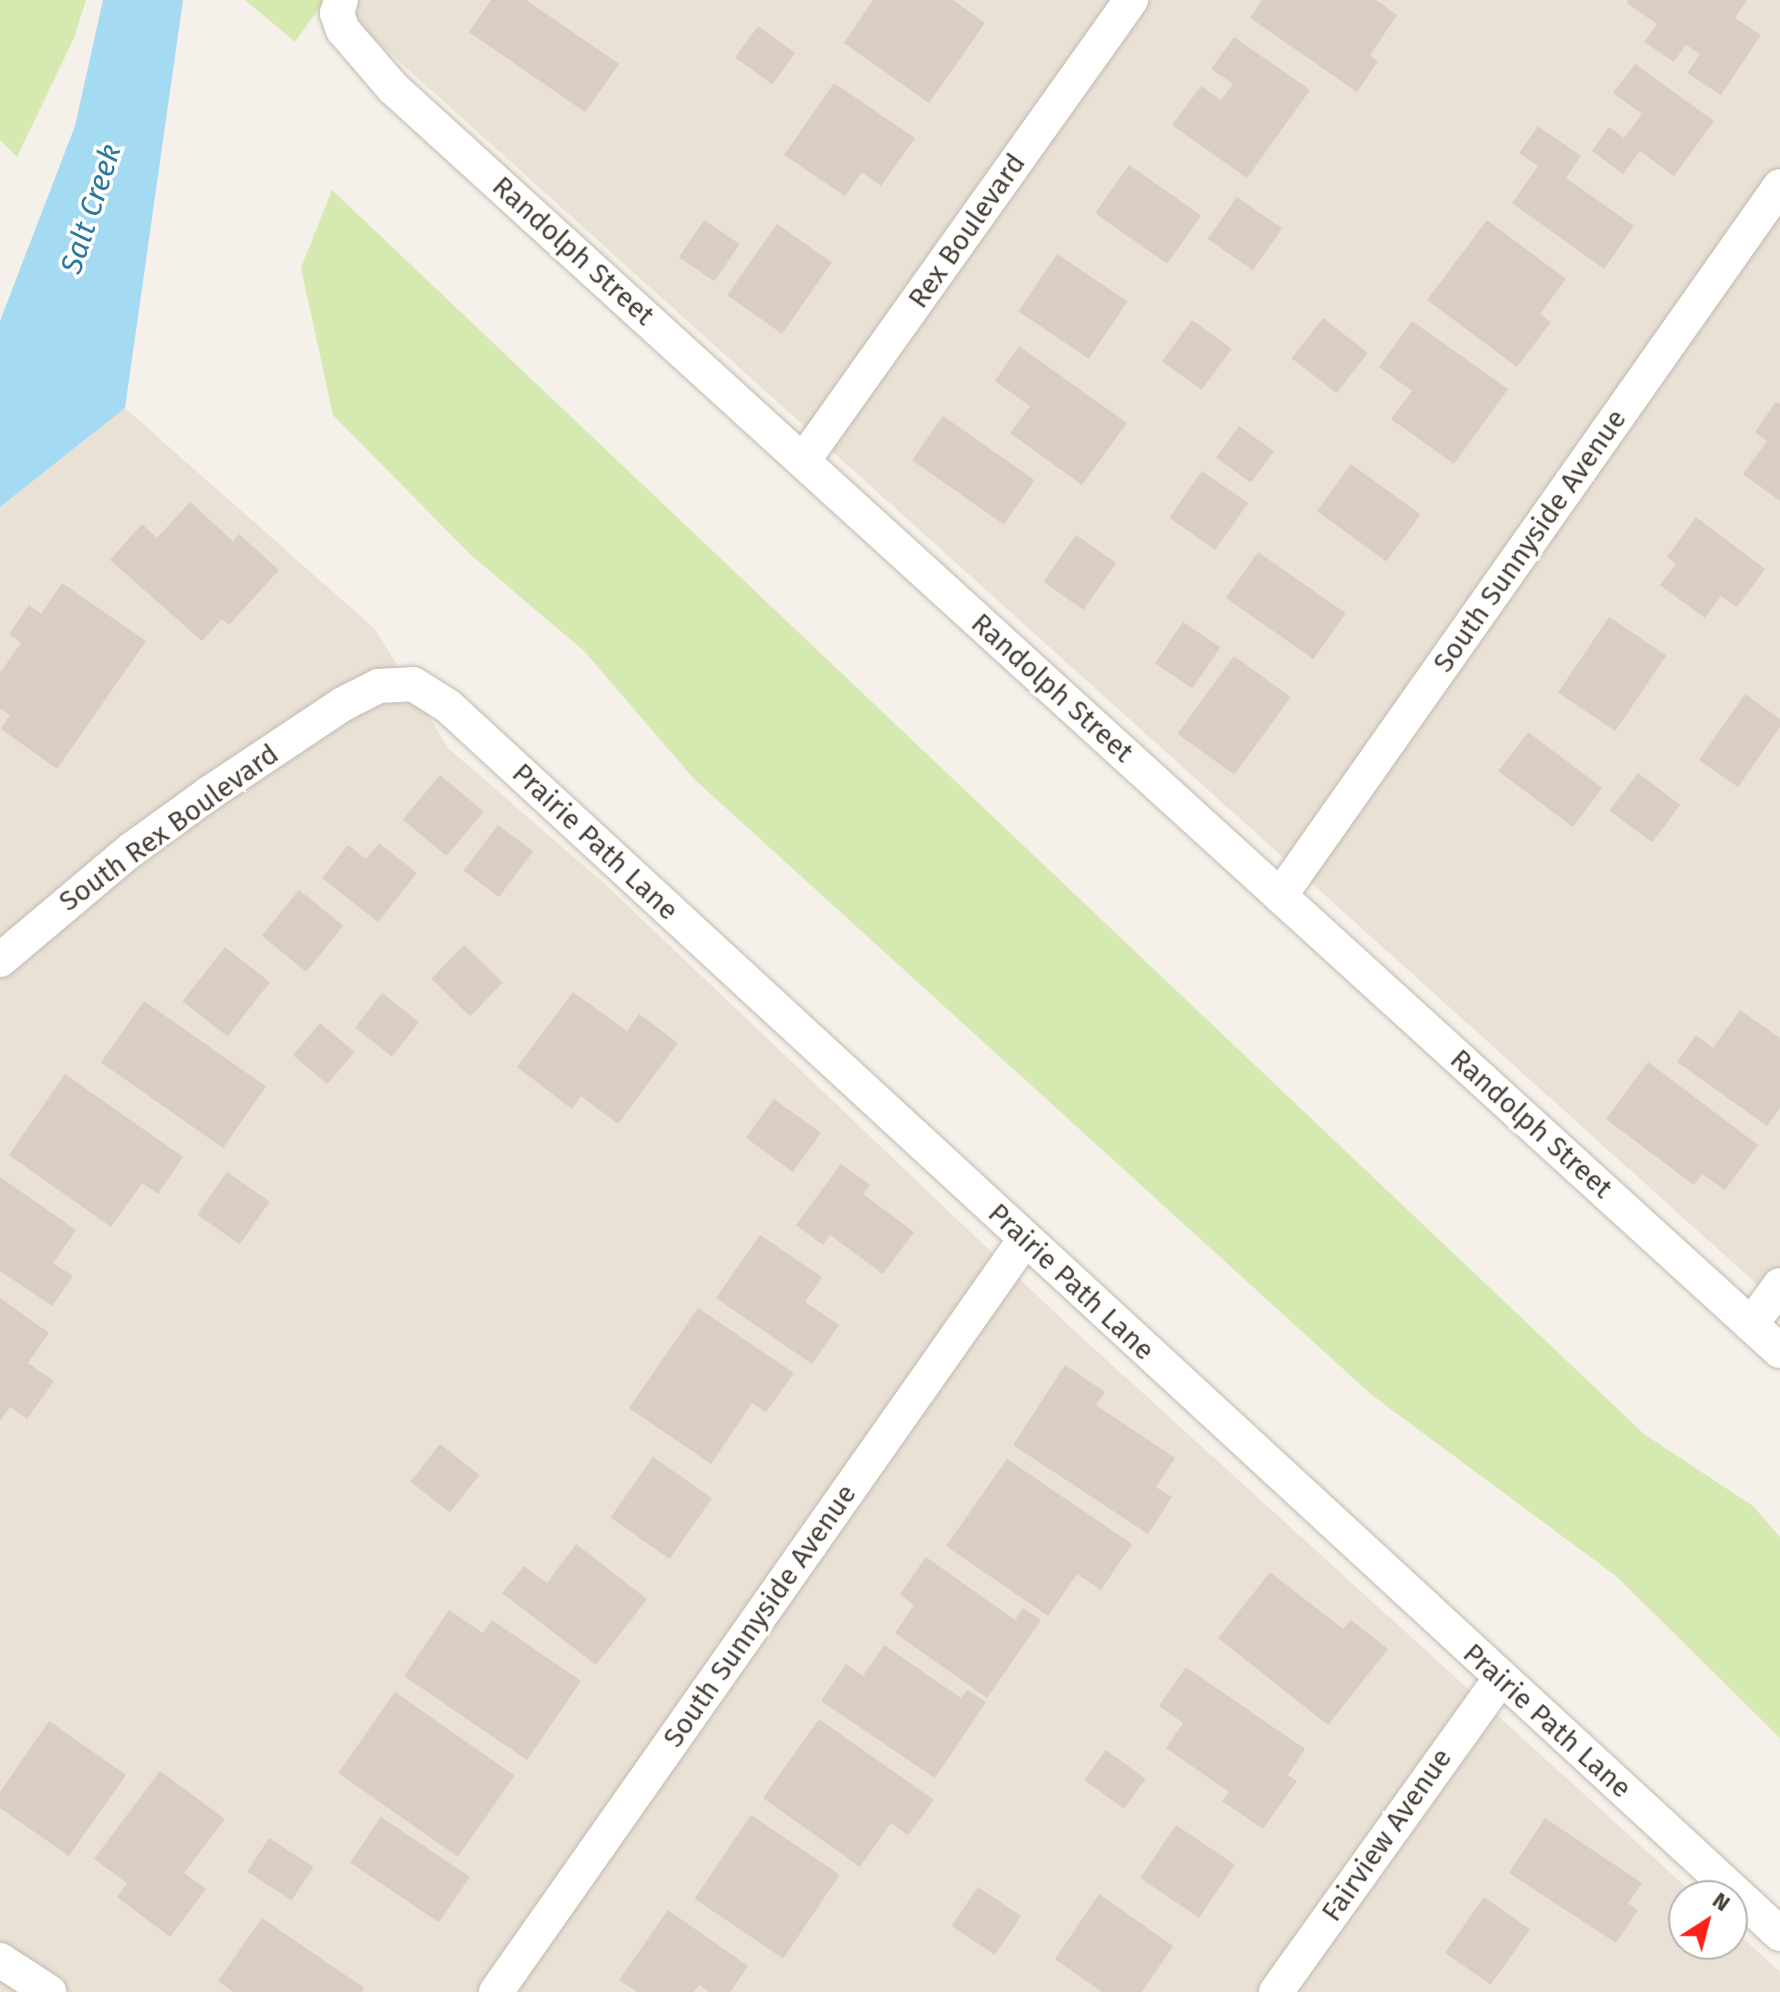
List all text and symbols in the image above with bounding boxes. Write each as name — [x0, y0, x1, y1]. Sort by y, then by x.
water label: Salt Creek — [53, 140, 129, 278]
street label: Rex Boulevard — [901, 147, 1033, 315]
street label: Randolph Street — [485, 170, 661, 332]
street label: South Sunnyside Avenue — [1426, 403, 1634, 679]
street label: Randolph Street — [964, 607, 1140, 769]
street label: South Rex Boulevard — [53, 737, 285, 919]
street label: Prairie Path Lane — [505, 757, 685, 927]
street label: Randolph Street — [1443, 1043, 1619, 1205]
street label: Prairie Path Lane — [981, 1197, 1161, 1367]
street label: South Sunnyside Avenue — [656, 1478, 864, 1754]
street label: Prairie Path Lane — [1456, 1637, 1638, 1805]
street label: Fairview Avenue — [1315, 1742, 1459, 1928]
north arrow — [1668, 1880, 1748, 1960]
text: N — [1707, 1887, 1735, 1917]

